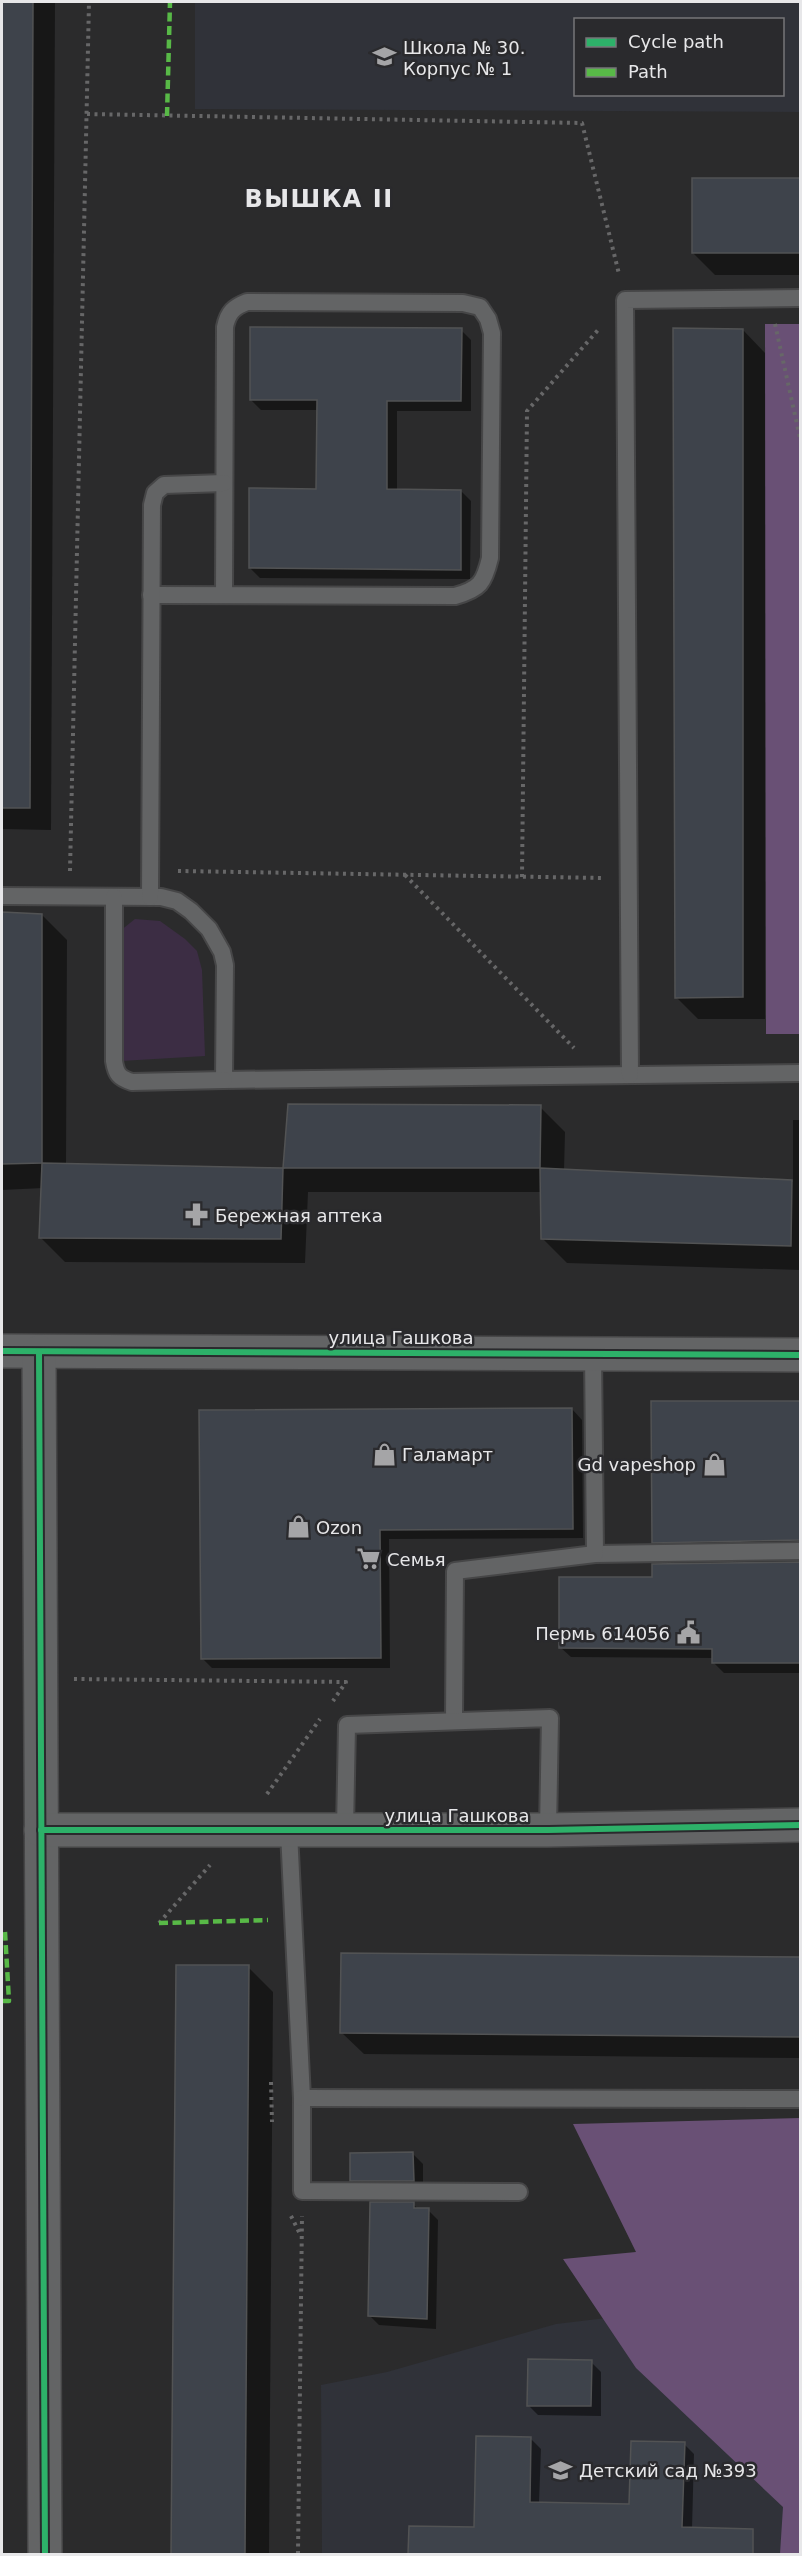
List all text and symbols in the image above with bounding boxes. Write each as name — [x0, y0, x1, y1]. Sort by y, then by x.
legend — [574, 18, 784, 96]
text: Cycle path — [628, 31, 724, 52]
place label: Школа № 30. Корпус № 1 — [403, 37, 525, 79]
school or university icon: Школа № 30. Корпус № 1 — [372, 44, 398, 70]
text: Path — [628, 61, 668, 82]
district label: ВЫШКА II — [244, 185, 394, 213]
pharmacy icon: Бережная аптека — [184, 1202, 210, 1228]
place label: Бережная аптека — [215, 1205, 383, 1226]
street label: улица Гашкова — [329, 1327, 473, 1348]
shop icon: Галамарт — [371, 1441, 397, 1467]
place label: Галамарт — [402, 1444, 493, 1465]
shop icon: Gd vapeshop — [701, 1451, 727, 1477]
place label: Gd vapeshop — [577, 1454, 696, 1475]
shop icon: Ozon — [285, 1514, 311, 1540]
place label: Ozon — [316, 1517, 362, 1538]
supermarket icon: Семья — [356, 1546, 382, 1572]
place label: Семья — [387, 1549, 446, 1570]
public building icon: Пермь 614056 — [675, 1620, 701, 1646]
place label: Пермь 614056 — [535, 1623, 670, 1644]
street label: улица Гашкова — [385, 1805, 529, 1826]
school or university icon: Детский сад №393 — [548, 2457, 574, 2483]
place label: Детский сад №393 — [579, 2460, 757, 2481]

